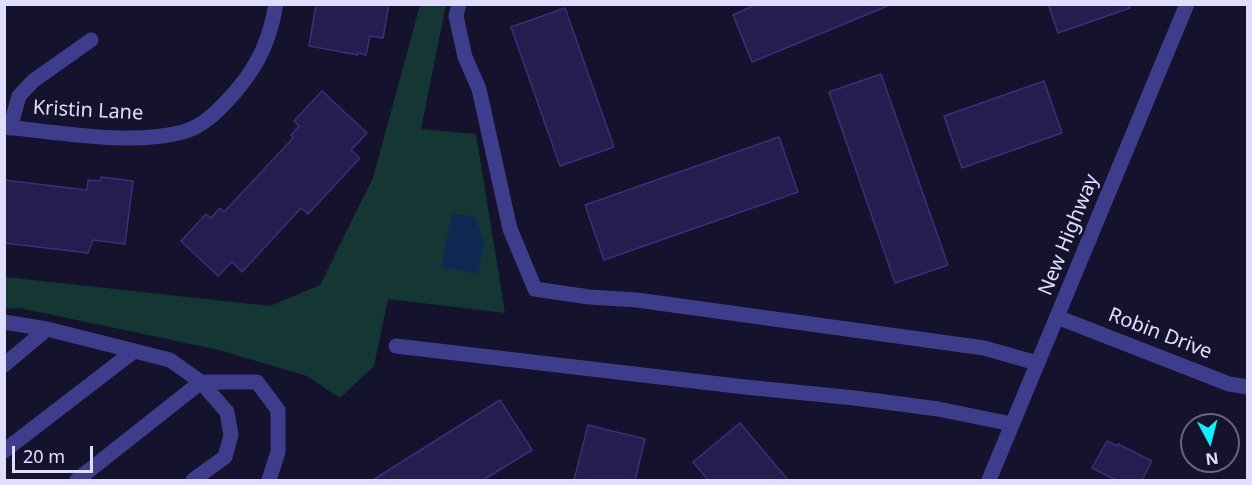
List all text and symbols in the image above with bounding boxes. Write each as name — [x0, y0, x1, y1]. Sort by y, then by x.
street label: Kristin Lane — [32, 96, 144, 126]
street label: New Highway — [1034, 171, 1104, 299]
street label: Robin Drive — [1105, 303, 1215, 365]
north arrow — [1180, 413, 1240, 473]
scale bar — [15, 434, 96, 472]
text: 20 m — [23, 444, 65, 468]
text: N — [1204, 447, 1220, 471]

